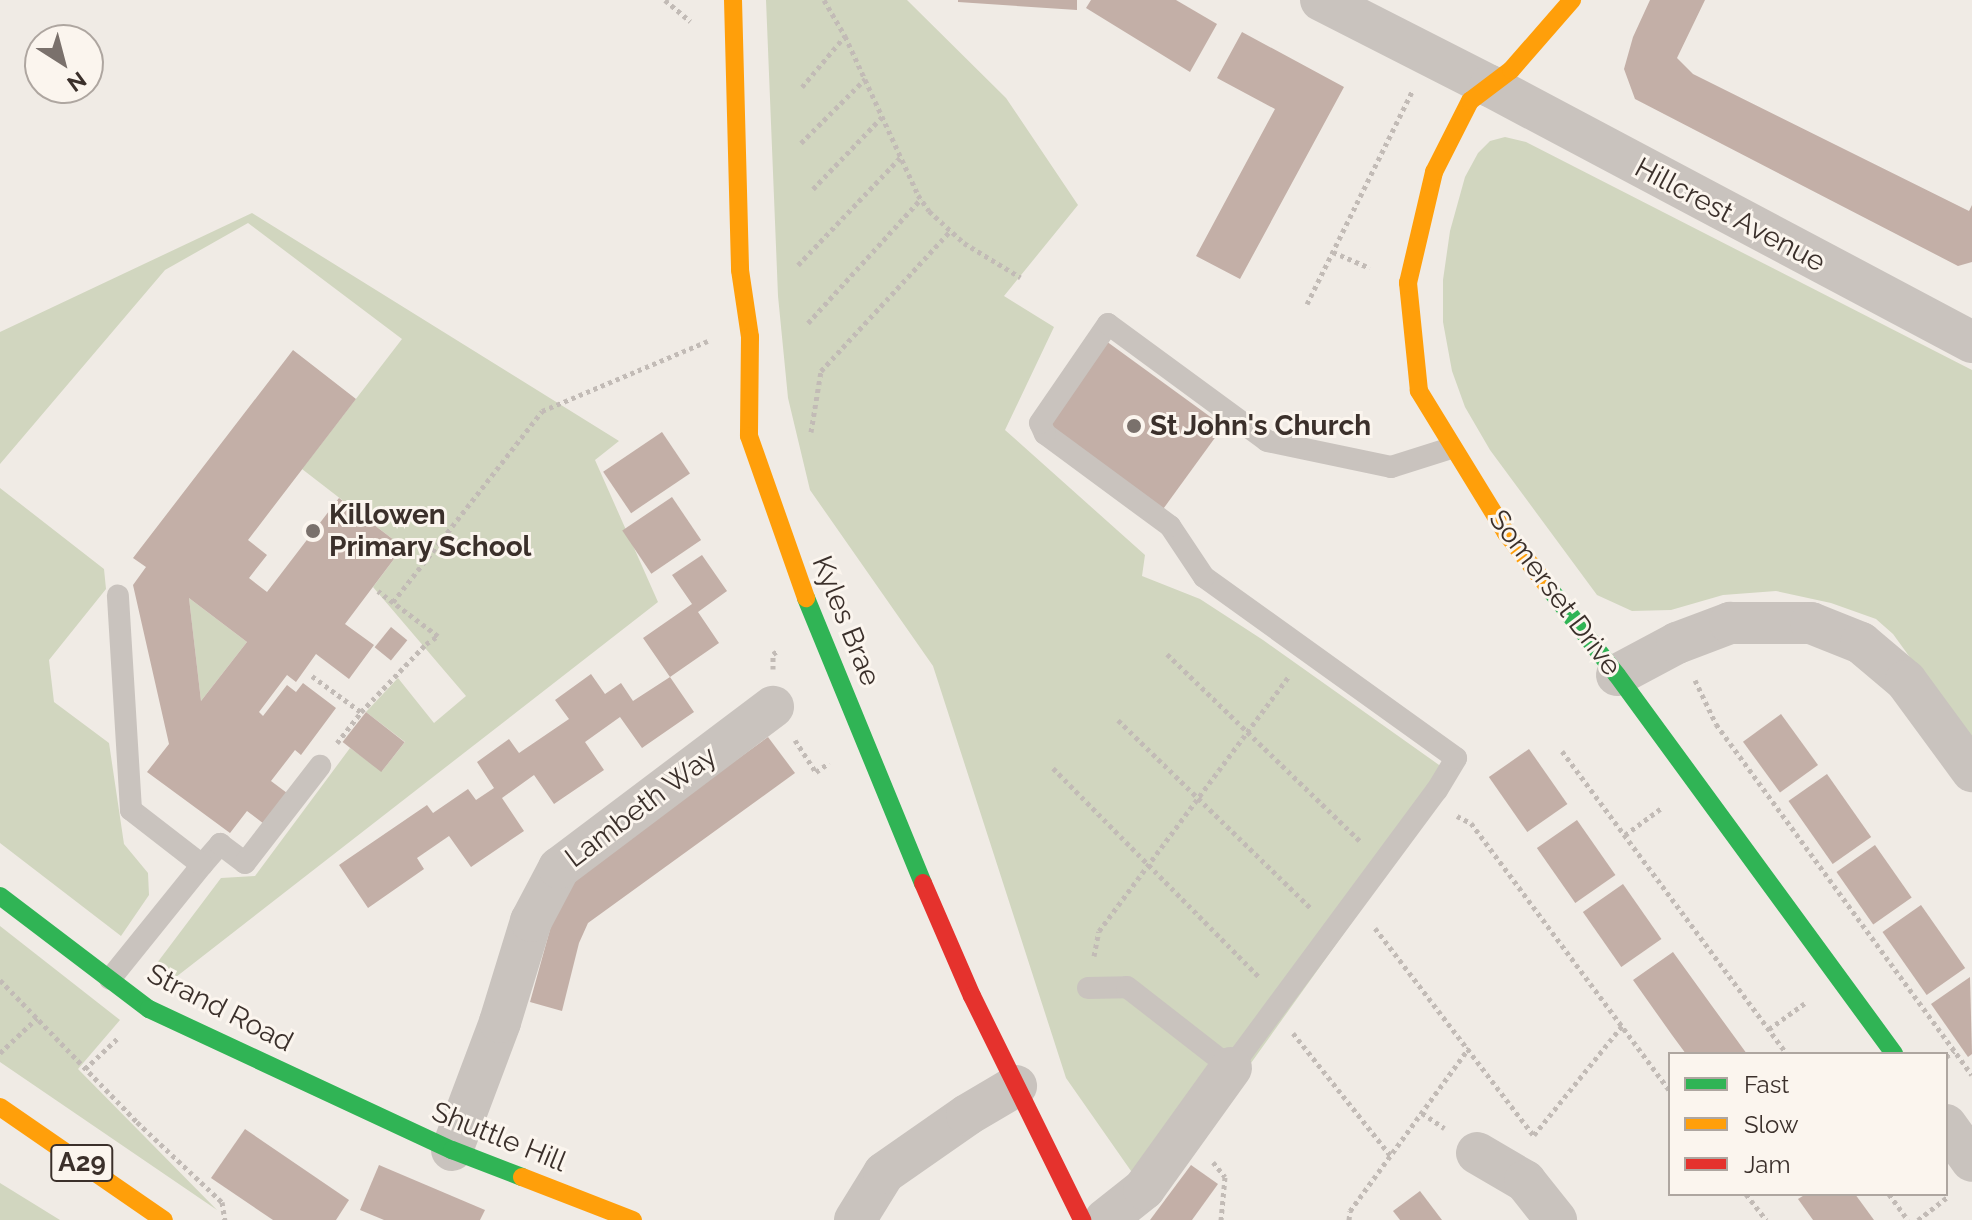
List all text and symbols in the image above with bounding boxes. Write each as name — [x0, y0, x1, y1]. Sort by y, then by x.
north arrow — [24, 24, 104, 104]
text: N — [63, 66, 91, 97]
street label: Hillcrest Avenue — [1629, 151, 1831, 279]
place label: St John's Church — [1150, 409, 1372, 443]
marker: St John's Church — [1125, 417, 1143, 435]
place label: Killowen Primary School — [329, 498, 532, 564]
street label: Somerset Drive — [1482, 504, 1628, 682]
marker: Killowen Primary School — [304, 522, 322, 540]
street label: Kyles Brae — [805, 551, 887, 691]
street label: Lambeth Way — [558, 739, 724, 875]
street label: Strand Road — [141, 957, 299, 1059]
legend — [1668, 1052, 1948, 1196]
text: Fast — [1744, 1070, 1789, 1099]
street label: Shuttle Hill — [427, 1095, 571, 1179]
text: Slow — [1744, 1110, 1798, 1139]
road number: A29 — [50, 1141, 114, 1185]
text: Jam — [1744, 1150, 1790, 1179]

